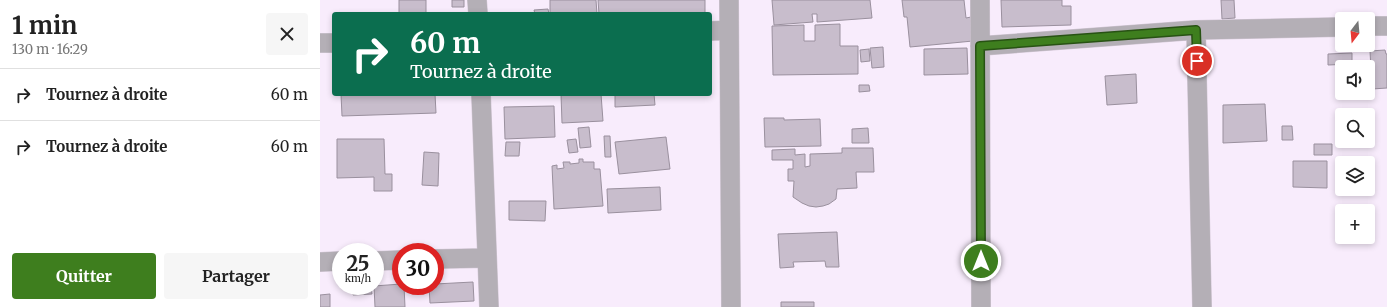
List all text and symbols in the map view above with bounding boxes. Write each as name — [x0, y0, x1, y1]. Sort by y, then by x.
text: 1 min — [12, 10, 77, 41]
north arrow — [1335, 12, 1375, 52]
map controls — [1335, 12, 1375, 244]
button: close — [266, 13, 308, 55]
text: 60 m — [410, 25, 480, 61]
icon: right — [344, 28, 396, 80]
text: 130 m · 16:29 — [12, 41, 88, 58]
pin — [1180, 44, 1214, 78]
icon: arrive — [1186, 50, 1208, 72]
text: Tournez à droite — [410, 60, 552, 83]
button: sound — [1335, 60, 1375, 100]
icon: right — [12, 84, 34, 106]
text: Tournez à droite — [46, 85, 167, 104]
text: 60 m — [271, 85, 308, 104]
button: search — [1335, 108, 1375, 148]
icon: right — [12, 136, 34, 158]
text: Tournez à droite — [46, 137, 167, 156]
text: 60 m — [271, 137, 308, 156]
button: layers — [1335, 156, 1375, 196]
button: + — [1335, 204, 1375, 244]
position arrow — [960, 240, 1002, 282]
speed limit sign: 30 — [392, 243, 444, 295]
text: 25 — [347, 251, 369, 276]
button: Quitter — [12, 253, 156, 299]
button: Partager — [164, 253, 308, 299]
text: km/h — [345, 272, 371, 285]

